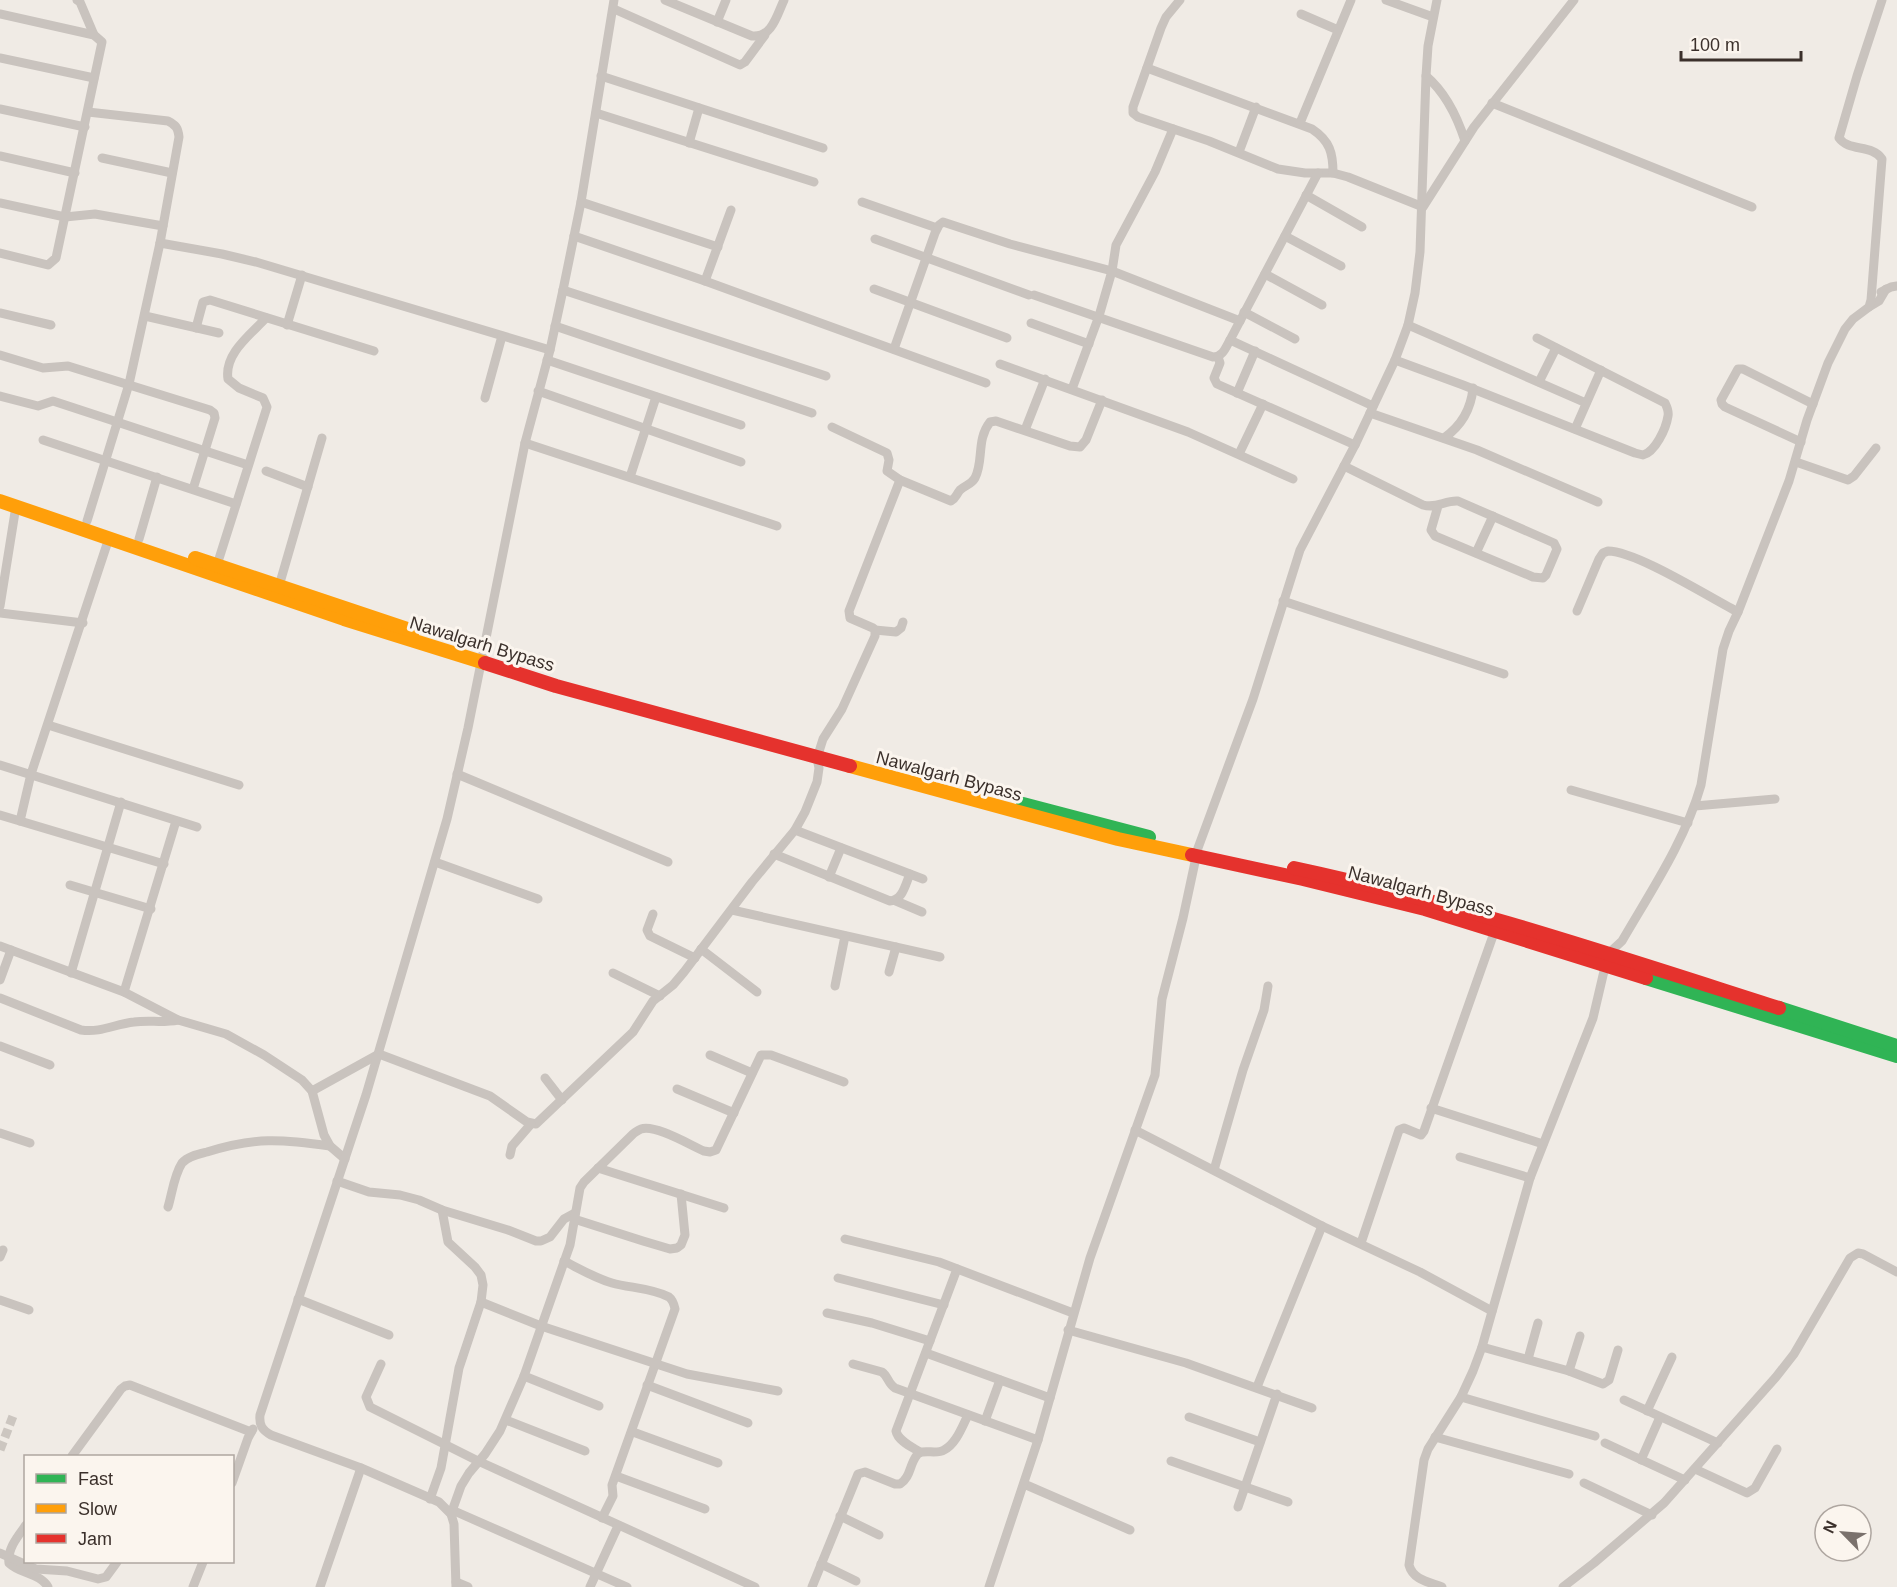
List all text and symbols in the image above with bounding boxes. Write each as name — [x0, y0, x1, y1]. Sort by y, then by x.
scale bar — [1681, 24, 1801, 62]
text: 100 m — [1690, 35, 1740, 55]
street label: Nawalgarh Bypass — [407, 612, 557, 676]
street label: Nawalgarh Bypass — [874, 747, 1024, 805]
street label: Nawalgarh Bypass — [1346, 862, 1496, 920]
legend — [24, 1455, 234, 1563]
text: Fast — [78, 1469, 113, 1489]
text: Slow — [78, 1499, 118, 1519]
north arrow — [1813, 1503, 1873, 1563]
text: N — [1820, 1518, 1840, 1536]
text: Jam — [78, 1529, 112, 1549]

